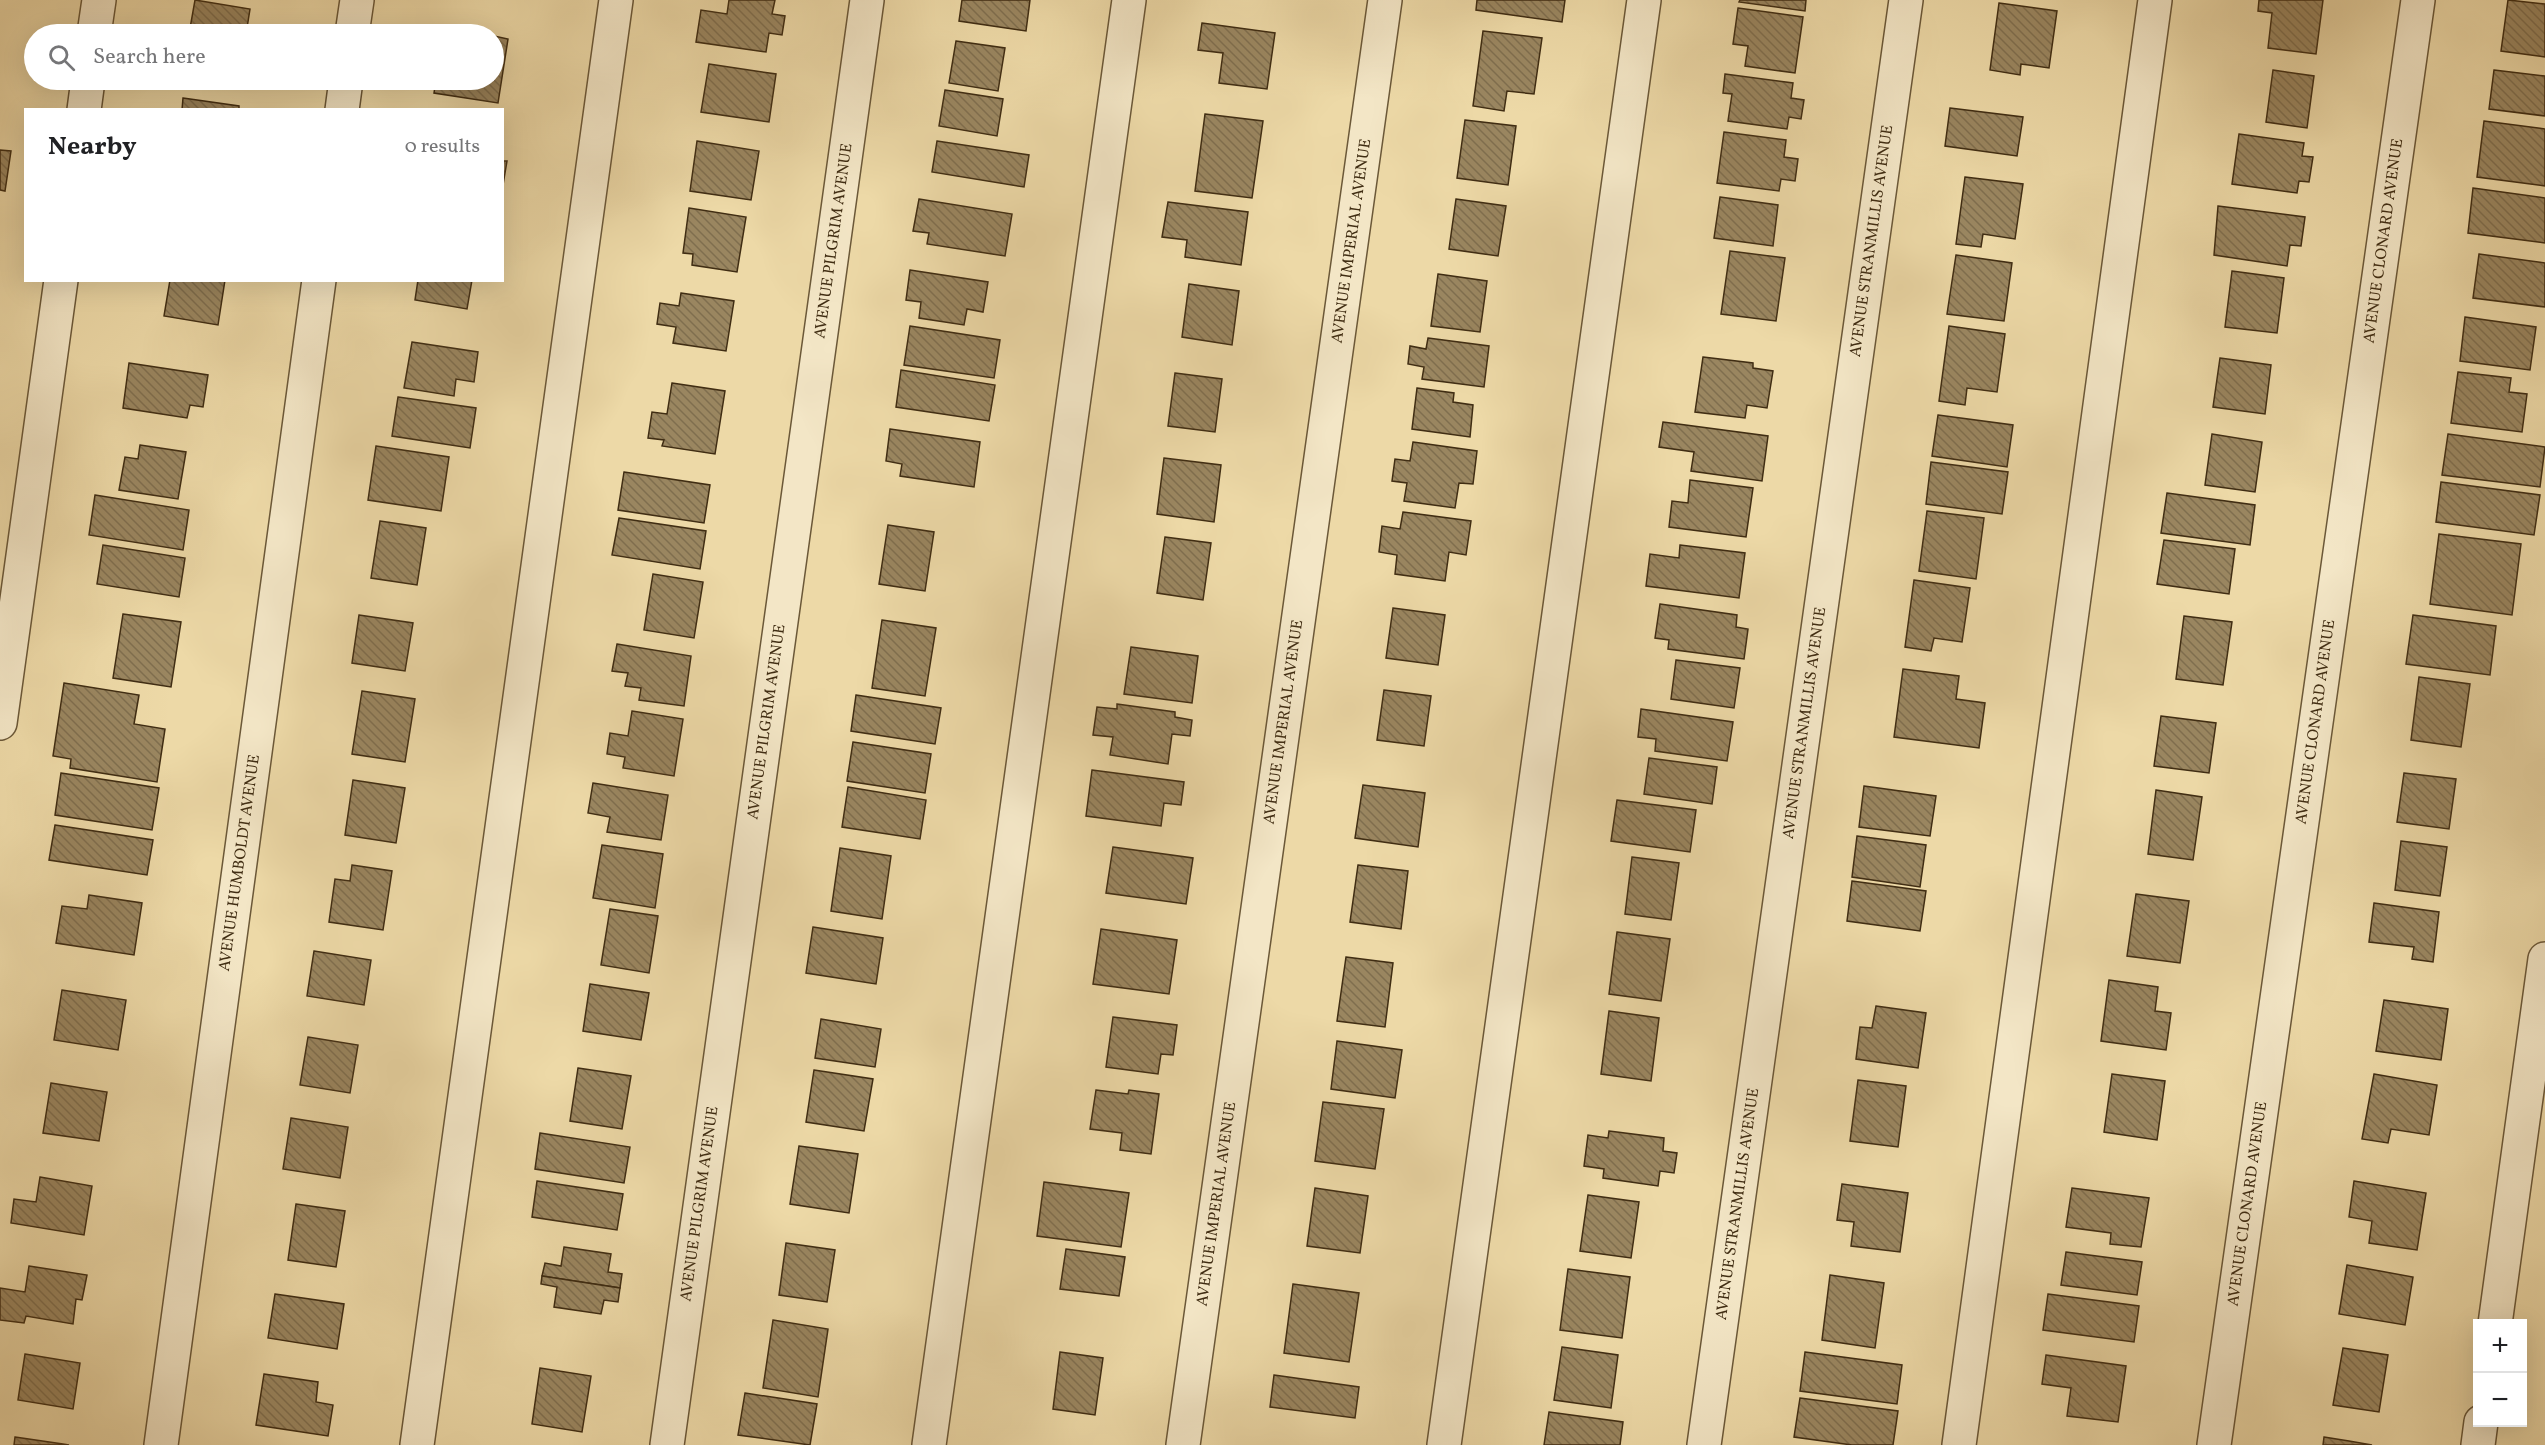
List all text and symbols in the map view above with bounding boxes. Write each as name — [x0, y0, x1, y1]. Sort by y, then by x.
search box — [24, 24, 504, 90]
icon: search — [45, 41, 78, 74]
text: Search here — [93, 42, 206, 73]
street label: AVENUE STRANMILLIS AVENUE — [1845, 124, 1899, 358]
text: Nearby — [48, 129, 137, 165]
text: 0 results — [405, 133, 480, 161]
street label: AVENUE IMPERIAL AVENUE — [1327, 137, 1377, 345]
street label: AVENUE CLONARD AVENUE — [2359, 137, 2409, 345]
street label: AVENUE PILGRIM AVENUE — [809, 142, 859, 340]
street label: AVENUE STRANMILLIS AVENUE — [1778, 606, 1832, 840]
street label: AVENUE IMPERIAL AVENUE — [1259, 618, 1309, 826]
street label: AVENUE CLONARD AVENUE — [2291, 618, 2341, 826]
street label: AVENUE PILGRIM AVENUE — [742, 623, 792, 821]
street label: AVENUE HUMBOLDT AVENUE — [214, 753, 266, 973]
street label: AVENUE STRANMILLIS AVENUE — [1711, 1087, 1765, 1321]
street label: AVENUE IMPERIAL AVENUE — [1192, 1100, 1242, 1308]
street label: AVENUE CLONARD AVENUE — [2223, 1100, 2273, 1308]
street label: AVENUE PILGRIM AVENUE — [675, 1105, 725, 1303]
map controls — [2473, 1319, 2527, 1427]
button: + — [2473, 1319, 2527, 1373]
button: − — [2473, 1373, 2527, 1427]

